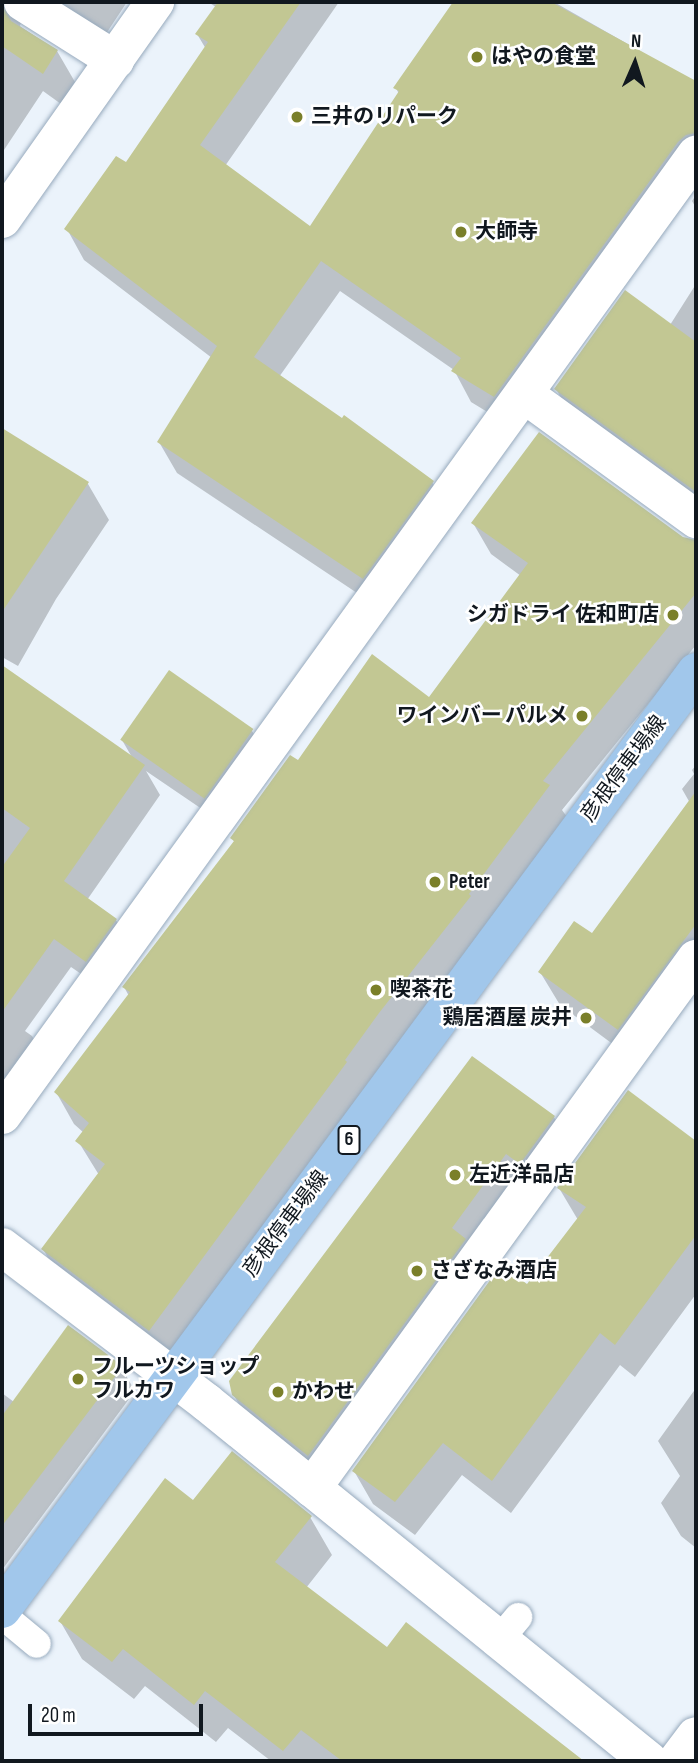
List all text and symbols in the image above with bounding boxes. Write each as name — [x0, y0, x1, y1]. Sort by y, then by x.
north arrow — [600, 28, 670, 98]
text: N — [630, 30, 642, 53]
place label: はやの食堂 — [491, 44, 596, 70]
marker: はやの食堂 — [469, 49, 485, 65]
place label: 三井のリパーク — [311, 104, 458, 130]
marker: 三井のリパーク — [289, 109, 305, 125]
place label: 大師寺 — [475, 219, 538, 245]
marker: 大師寺 — [453, 224, 469, 240]
place label: シガドライ 佐和町店 — [467, 602, 659, 628]
marker: シガドライ 佐和町店 — [665, 607, 681, 623]
place label: ワインバー パルメ — [397, 703, 568, 729]
marker: ワインバー パルメ — [574, 708, 590, 724]
street label: 彦根停車場線 — [576, 711, 672, 827]
place label: Peter — [449, 869, 490, 895]
marker: Peter — [427, 874, 443, 890]
place label: 喫茶花 — [390, 977, 453, 1003]
marker: 喫茶花 — [368, 982, 384, 998]
place label: 鶏居酒屋 炭井 — [443, 1005, 572, 1031]
marker: 鶏居酒屋 炭井 — [578, 1010, 594, 1026]
road number: 6 — [337, 1124, 361, 1156]
place label: 左近洋品店 — [469, 1162, 574, 1188]
street label: 彦根停車場線 — [238, 1166, 334, 1282]
marker: 左近洋品店 — [447, 1167, 463, 1183]
place label: さざなみ酒店 — [431, 1258, 557, 1284]
marker: さざなみ酒店 — [409, 1263, 425, 1279]
place label: フルーツショップ フルカワ — [92, 1354, 260, 1404]
marker: フルーツショップ フルカワ — [70, 1371, 86, 1387]
place label: かわせ — [292, 1379, 355, 1405]
marker: かわせ — [270, 1384, 286, 1400]
scale bar — [32, 1690, 206, 1734]
text: 20 m — [41, 1703, 76, 1728]

